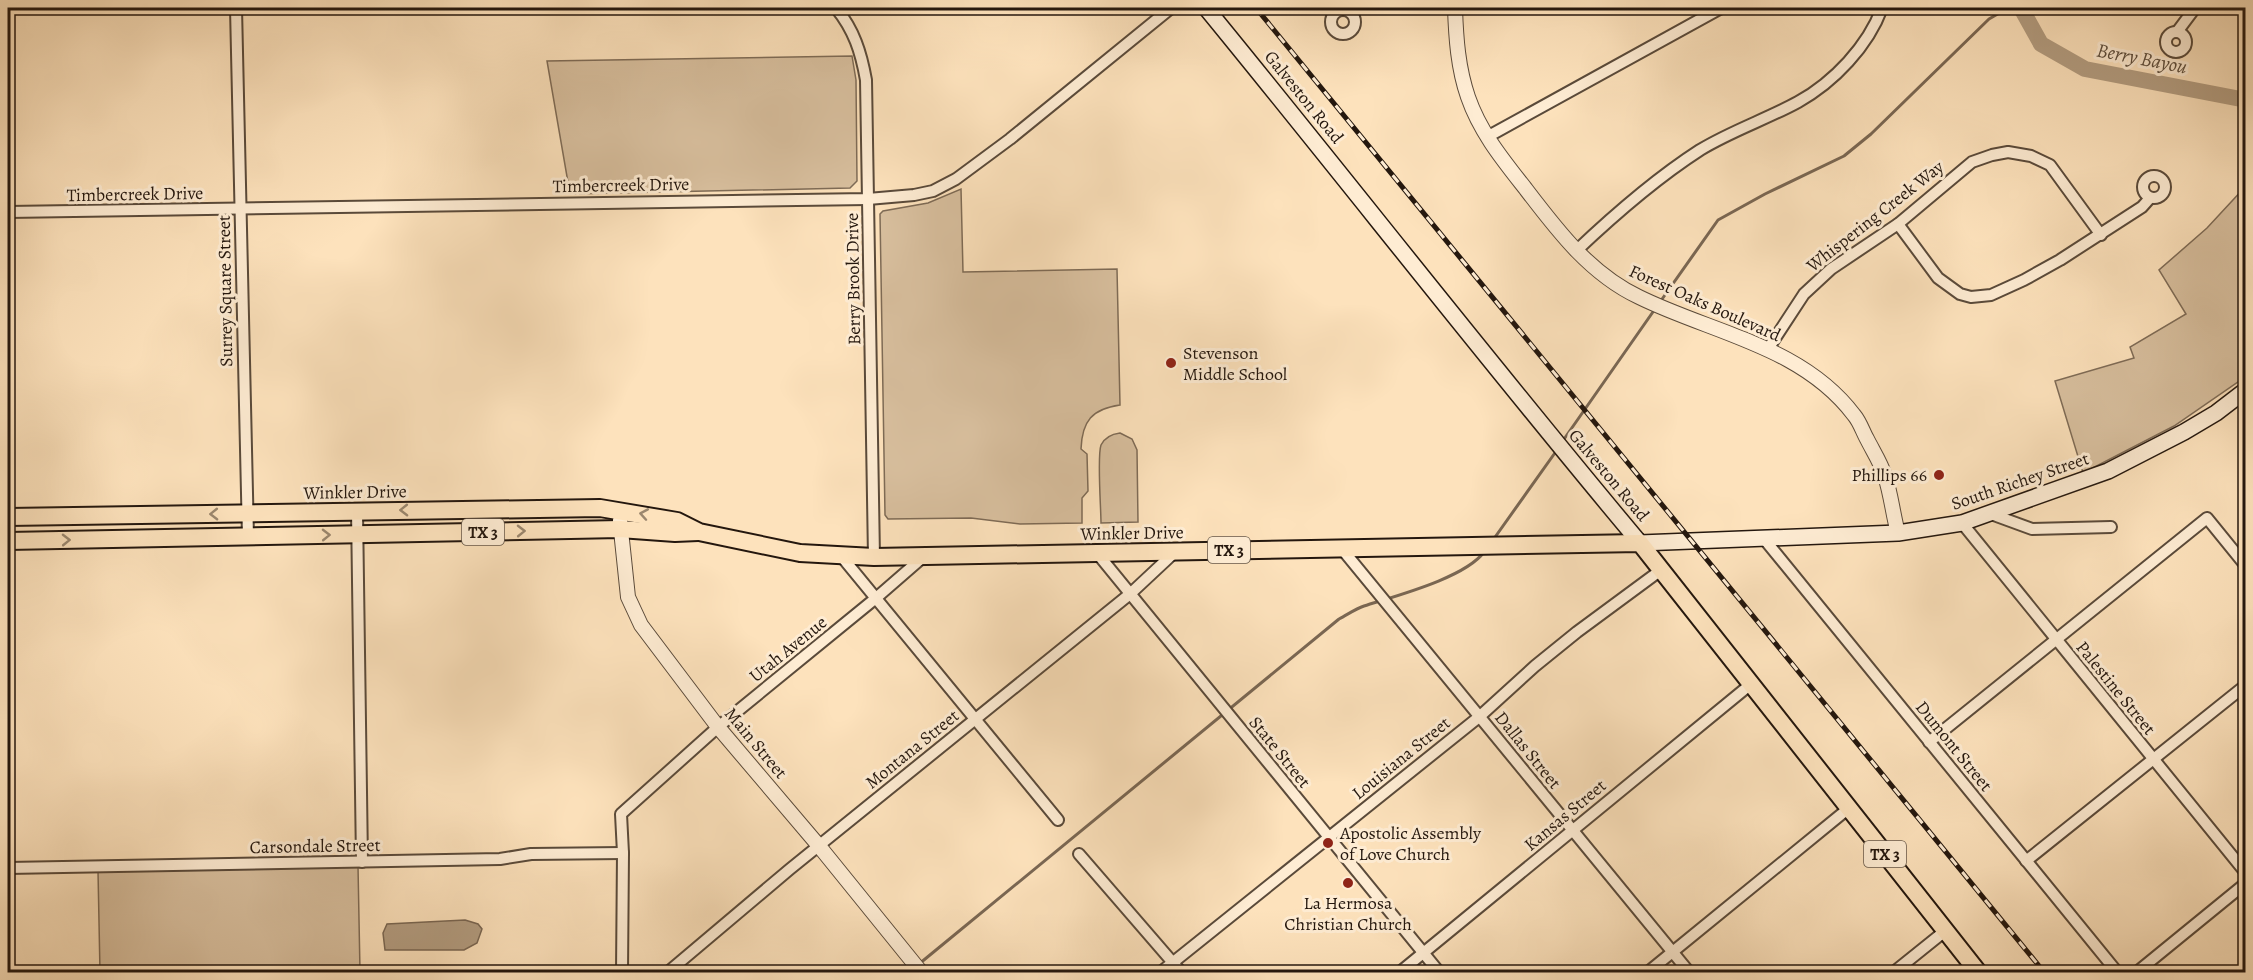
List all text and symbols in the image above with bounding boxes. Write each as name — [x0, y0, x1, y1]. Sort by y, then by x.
water label: Berry Bayou — [2094, 37, 2190, 81]
street label: Galveston Road — [1259, 45, 1349, 149]
street label: Whispering Creek Way — [1801, 154, 1949, 278]
street label: Timbercreek Drive — [552, 172, 690, 198]
street label: Timbercreek Drive — [66, 181, 204, 207]
street label: Berry Brook Drive — [840, 213, 866, 345]
street label: Surrey Square Street — [212, 215, 238, 367]
street label: Forest Oaks Boulevard — [1625, 259, 1785, 347]
place label: Stevenson Middle School — [1183, 341, 1288, 386]
marker: Stevenson Middle School — [1164, 356, 1178, 370]
street label: Galveston Road — [1563, 424, 1655, 526]
street label: South Richey Street — [1948, 446, 2092, 516]
place label: Phillips 66 — [1852, 463, 1927, 487]
marker: Phillips 66 — [1932, 468, 1946, 482]
street label: Winkler Drive — [302, 479, 407, 505]
one-way arrow — [399, 504, 408, 517]
one-way arrow — [210, 508, 219, 520]
one-way arrow — [639, 508, 649, 521]
road number: TX 3 — [462, 519, 504, 545]
street label: Winkler Drive — [1079, 520, 1184, 546]
one-way arrow — [516, 525, 525, 538]
one-way arrow — [321, 529, 330, 541]
one-way arrow — [61, 534, 70, 547]
road number: TX 3 — [1208, 537, 1250, 563]
street label: Utah Avenue — [744, 610, 832, 688]
street label: Palestine Street — [2071, 636, 2161, 740]
street label: Dumont Street — [1910, 696, 1998, 796]
street label: Main Street — [719, 702, 793, 784]
street label: Montana Street — [860, 704, 964, 794]
street label: Dallas Street — [1489, 706, 1567, 794]
street label: State Street — [1244, 711, 1316, 793]
street label: Louisiana Street — [1347, 711, 1455, 805]
street label: Kansas Street — [1519, 774, 1611, 856]
place label: Apostolic Assembly of Love Church — [1339, 821, 1482, 866]
street label: Carsondale Street — [249, 833, 381, 859]
marker: Apostolic Assembly of Love Church — [1321, 836, 1335, 850]
road number: TX 3 — [1864, 841, 1906, 867]
marker: La Hermosa Christian Church — [1341, 876, 1355, 890]
place label: La Hermosa Christian Church — [1284, 891, 1412, 936]

